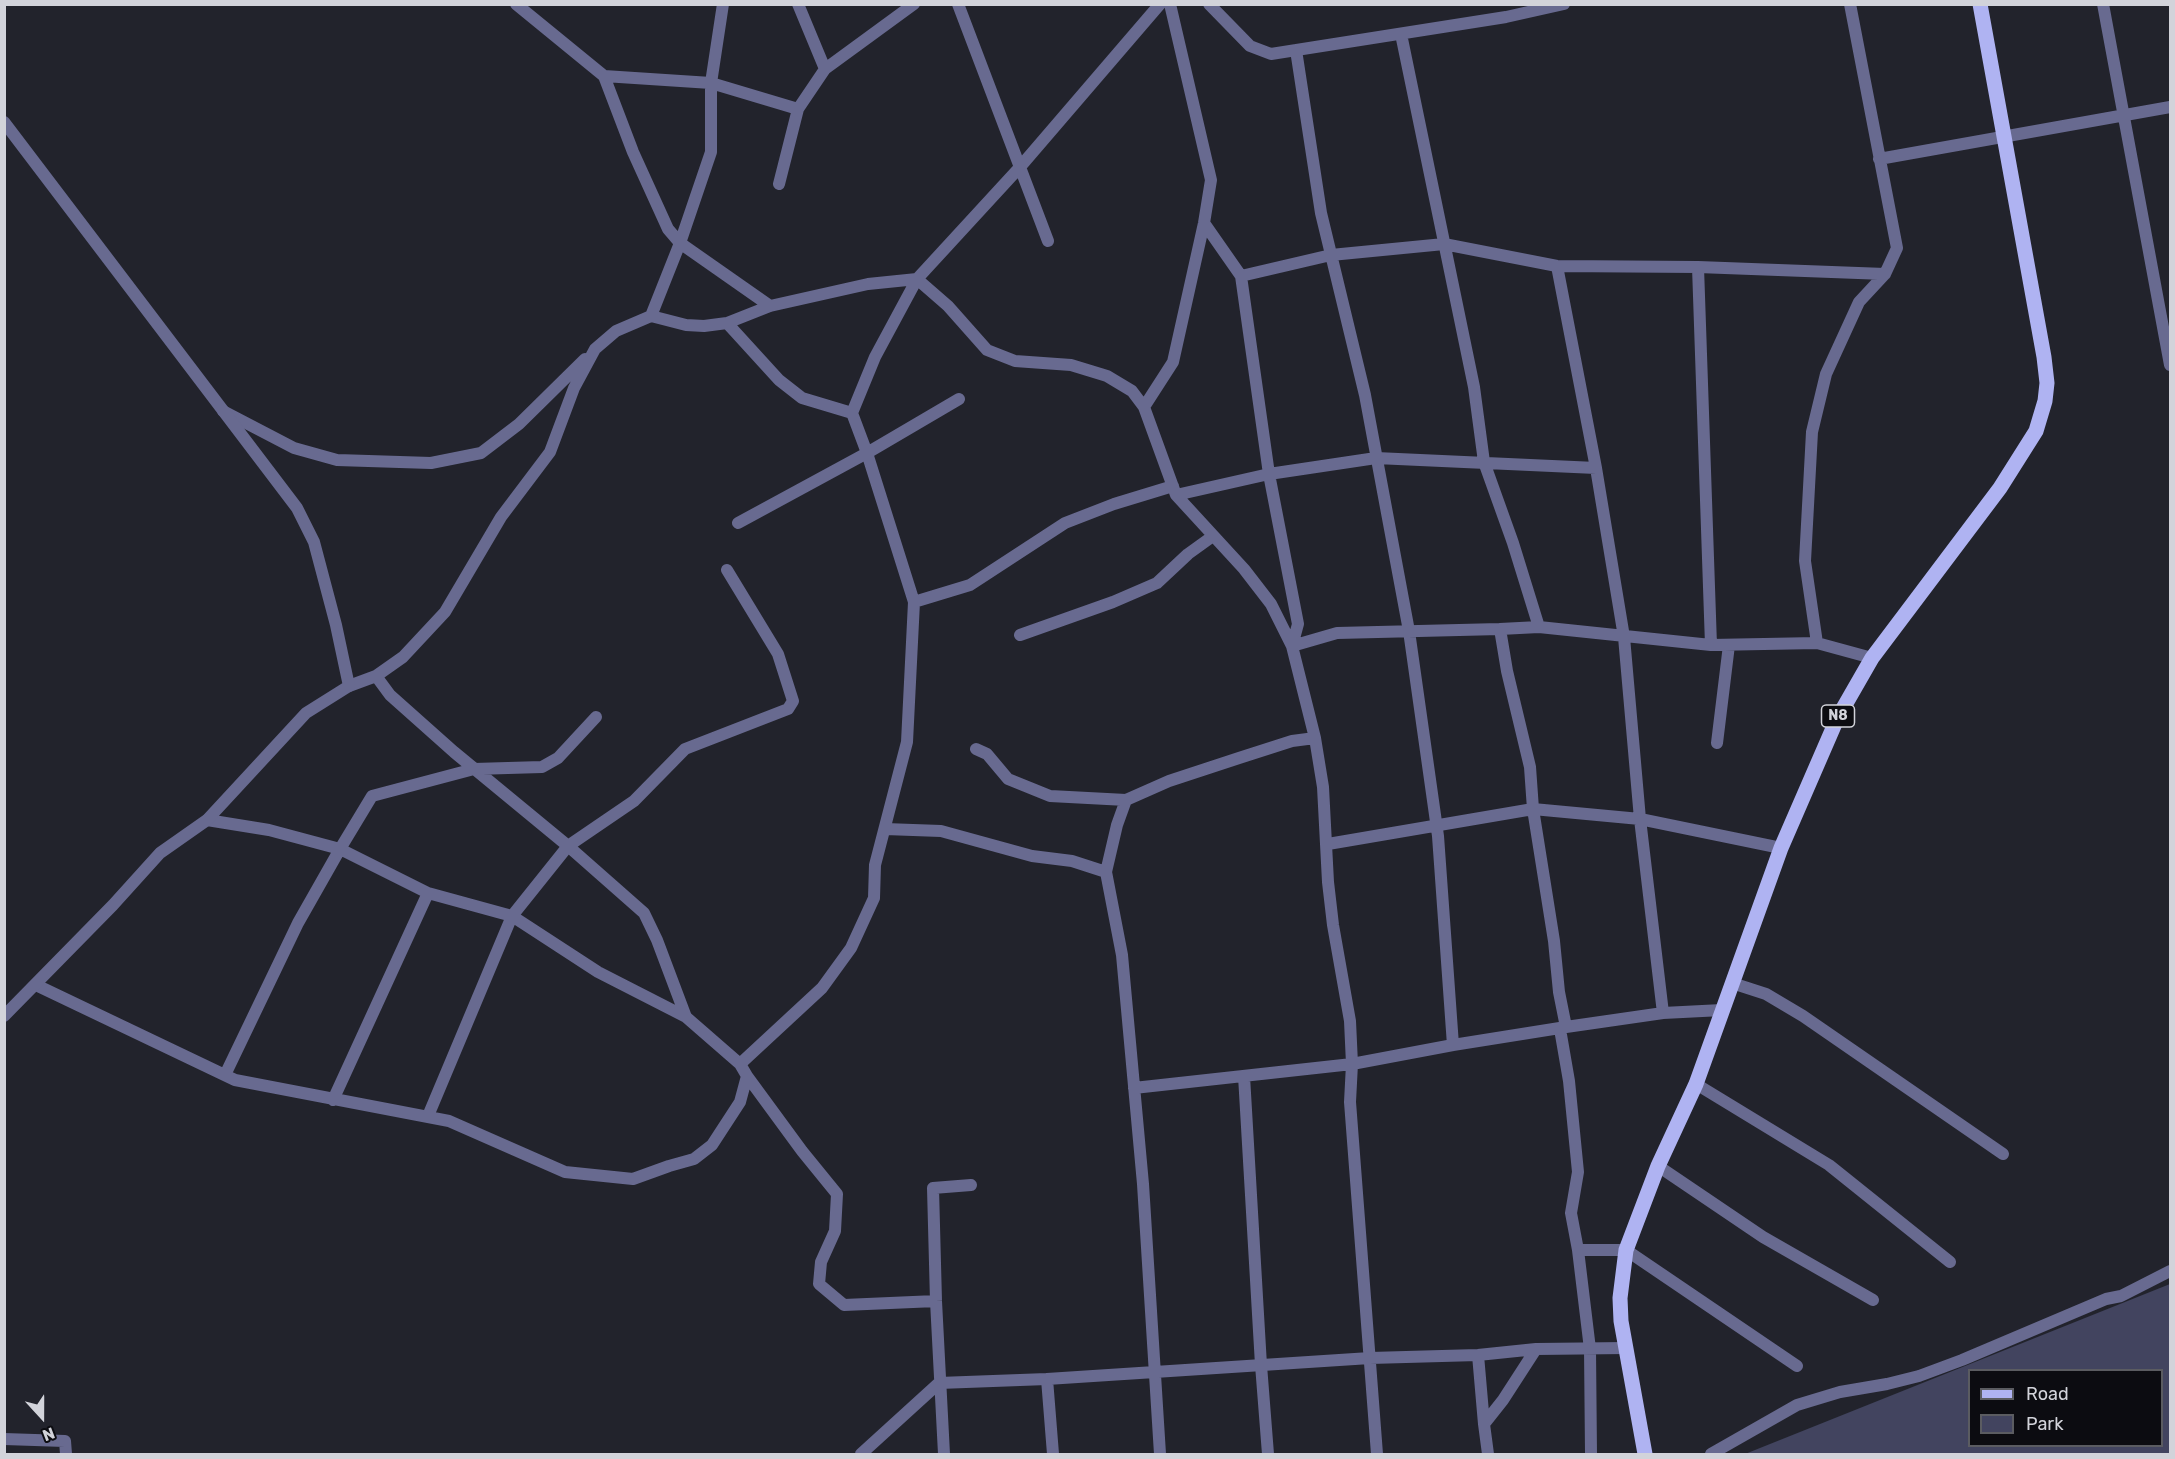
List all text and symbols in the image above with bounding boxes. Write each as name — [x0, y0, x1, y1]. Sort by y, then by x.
road number: N8 — [1822, 705, 1854, 727]
legend — [1968, 1369, 2163, 1447]
text: Road — [2026, 1383, 2069, 1405]
north arrow — [12, 1387, 72, 1447]
text: Park — [2026, 1413, 2063, 1435]
text: N — [40, 1423, 57, 1445]

